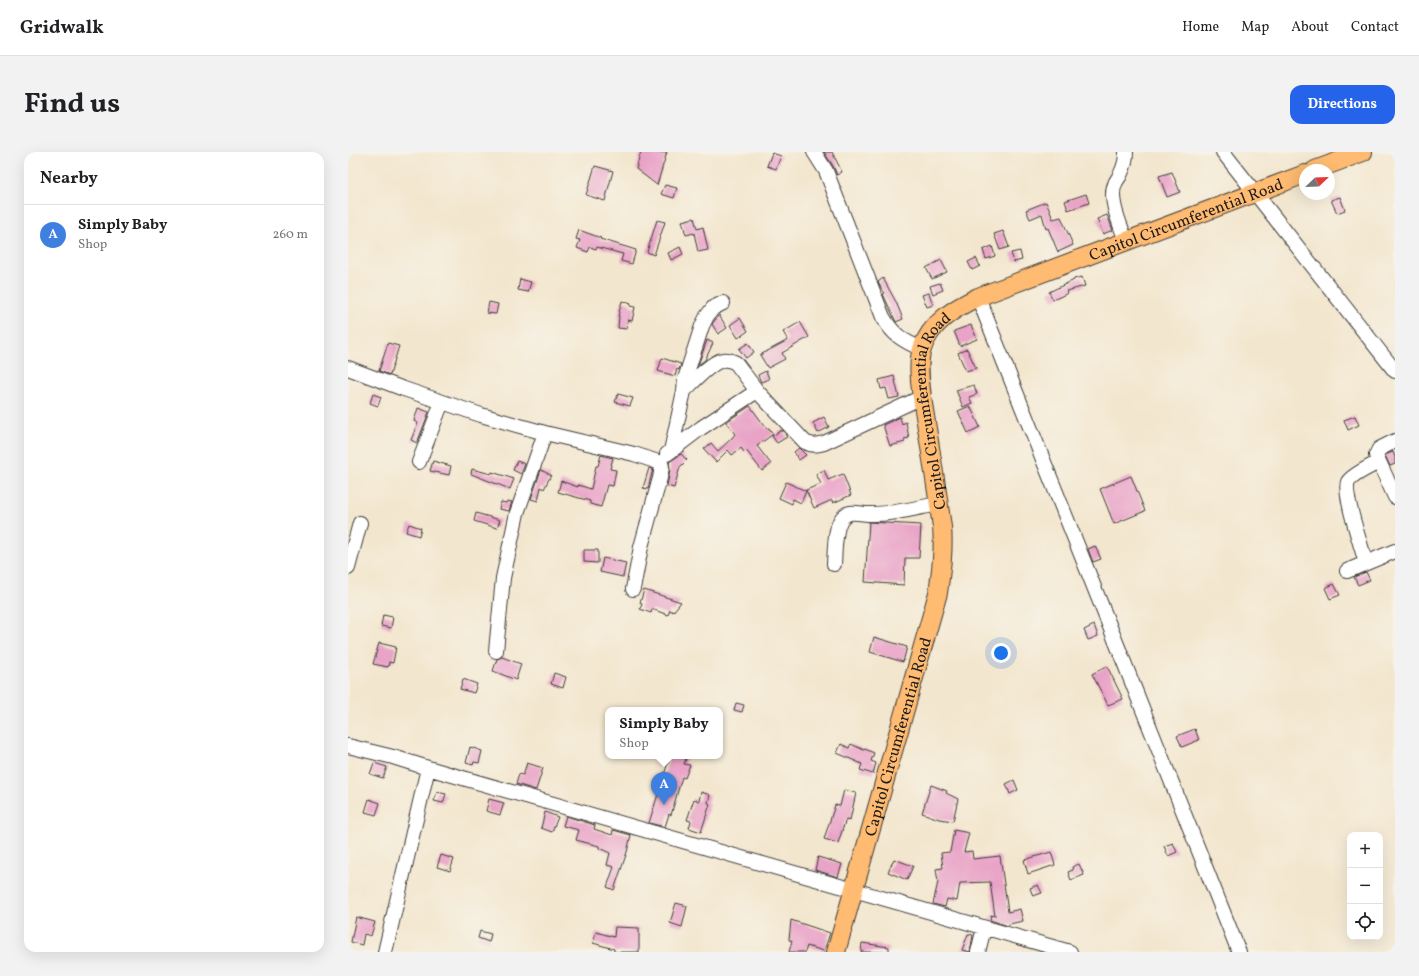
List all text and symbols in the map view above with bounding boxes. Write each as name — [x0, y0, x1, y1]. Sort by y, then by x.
text: Gridwalk — [20, 15, 104, 41]
text: Home — [1182, 18, 1219, 37]
text: Map — [1241, 18, 1269, 37]
text: About — [1291, 18, 1329, 37]
text: Contact — [1351, 18, 1399, 37]
text: Find us — [24, 85, 120, 124]
button: Directions — [1290, 85, 1395, 124]
north arrow — [1299, 164, 1335, 200]
text: Nearby — [40, 167, 98, 190]
street label: Capitol Circumferential Road — [1086, 174, 1287, 267]
text: Simply Baby — [78, 215, 167, 236]
text: A — [48, 226, 58, 244]
text: 260 m — [273, 226, 308, 244]
text: Shop — [78, 236, 107, 254]
street label: Capitol Circumferential Road — [910, 308, 956, 511]
street label: Capitol Circumferential Road — [860, 635, 938, 839]
your location — [991, 643, 1011, 663]
popup — [605, 707, 723, 759]
text: Simply Baby — [619, 714, 709, 735]
text: Shop — [619, 735, 649, 753]
pin: A — [651, 772, 677, 805]
map controls — [1347, 832, 1383, 940]
button: + — [1347, 832, 1383, 868]
button: − — [1347, 868, 1383, 904]
button: locate — [1347, 904, 1383, 940]

